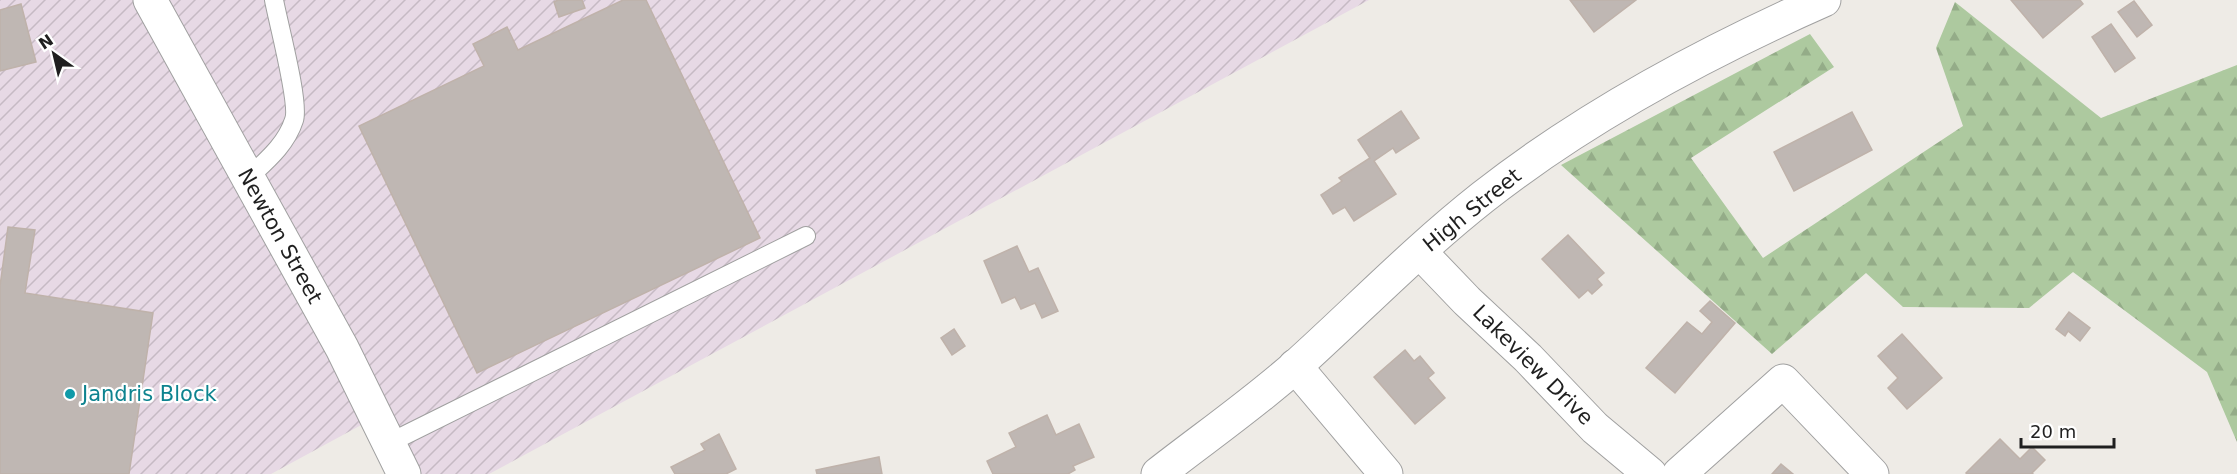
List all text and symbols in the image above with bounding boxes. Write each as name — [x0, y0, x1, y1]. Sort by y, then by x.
north arrow — [24, 24, 84, 84]
text: N — [35, 30, 57, 54]
street label: High Street — [1418, 163, 1526, 257]
street label: Newton Street — [233, 164, 327, 308]
street label: Lakeview Drive — [1468, 300, 1598, 430]
place label: Jandris Block — [80, 382, 217, 406]
marker: Jandris Block — [63, 387, 77, 401]
scale bar — [2021, 411, 2114, 449]
text: 20 m — [2030, 421, 2076, 442]

